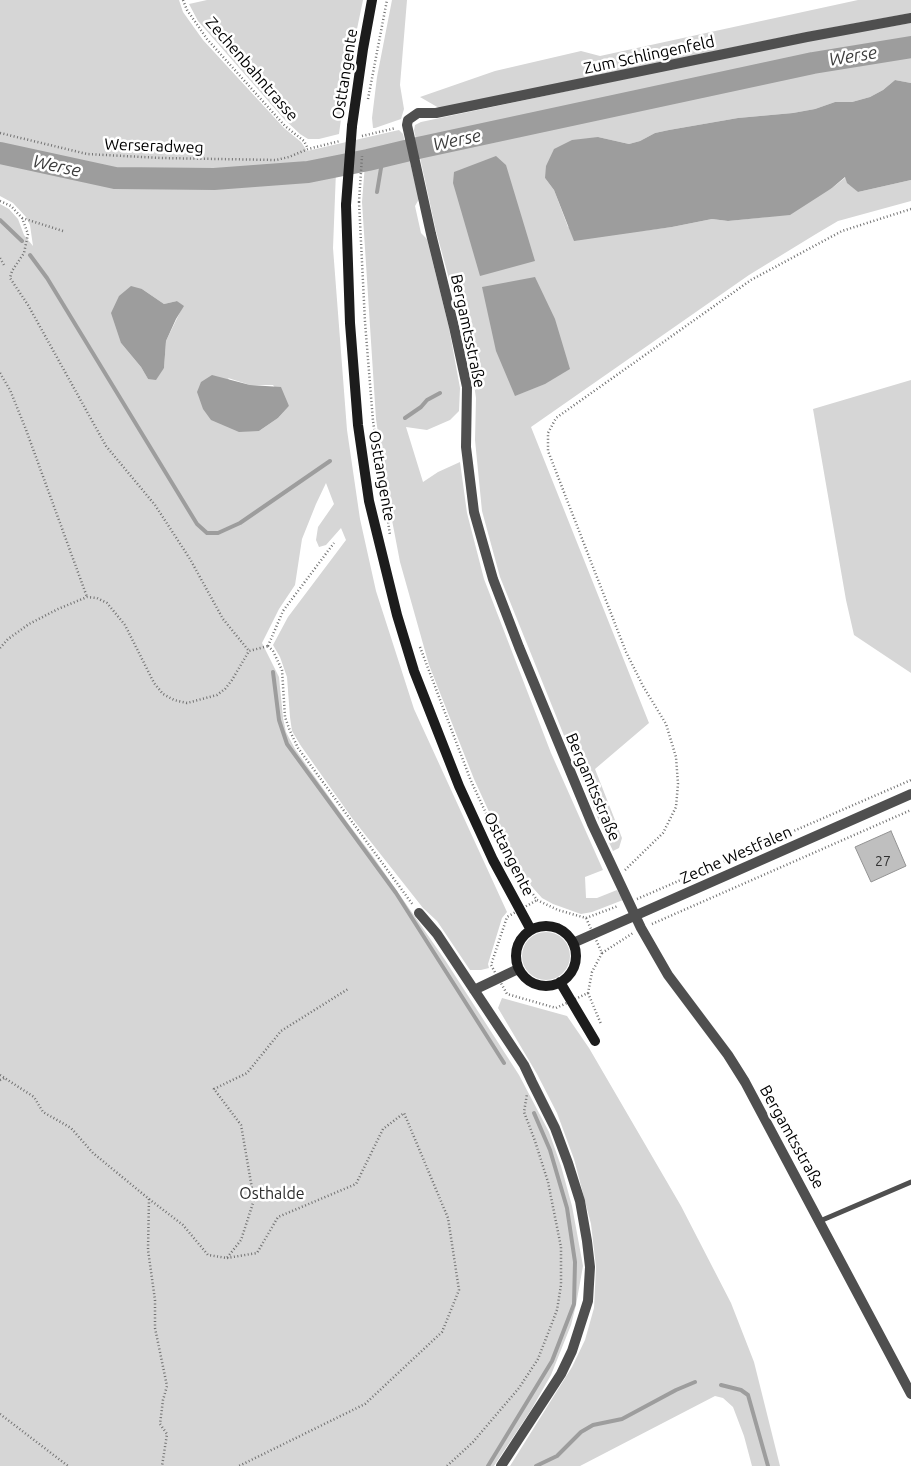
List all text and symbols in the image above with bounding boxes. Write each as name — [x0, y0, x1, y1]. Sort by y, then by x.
street label: Zechenbahntrasse — [202, 13, 302, 125]
street label: Osttangente — [328, 27, 362, 121]
street label: Zum Schlingenfeld — [582, 32, 716, 78]
water label: Werse — [827, 42, 879, 70]
water label: Werse — [431, 124, 483, 156]
street label: Werseradweg — [104, 135, 204, 157]
water label: Werse — [31, 150, 83, 182]
street label: Bergamtsstraße — [447, 273, 489, 389]
street label: Osttangente — [365, 429, 399, 523]
street label: Bergamtsstraße — [562, 730, 624, 844]
street label: Osttangente — [480, 809, 538, 899]
street label: Zeche Westfalen — [677, 822, 795, 888]
house number: 27 — [875, 853, 891, 869]
street label: Bergamtsstraße — [756, 1082, 828, 1192]
park label: Osthalde — [239, 1184, 305, 1204]

